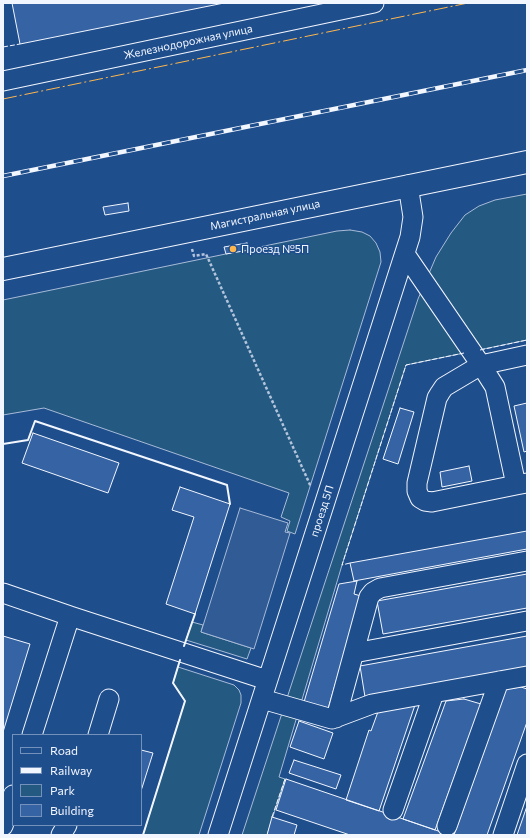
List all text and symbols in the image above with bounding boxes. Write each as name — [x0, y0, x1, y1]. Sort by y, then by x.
street label: Железнодорожная улица — [122, 22, 254, 62]
street label: Магистральная улица — [209, 197, 321, 233]
place label: Проезд №5П — [241, 242, 309, 256]
marker: Проезд №5П — [228, 244, 238, 254]
street label: проезд 5П — [307, 484, 337, 538]
legend — [12, 734, 142, 826]
text: Road — [50, 743, 78, 757]
text: Railway — [50, 763, 92, 777]
text: Park — [50, 783, 75, 797]
text: Building — [50, 803, 94, 817]

